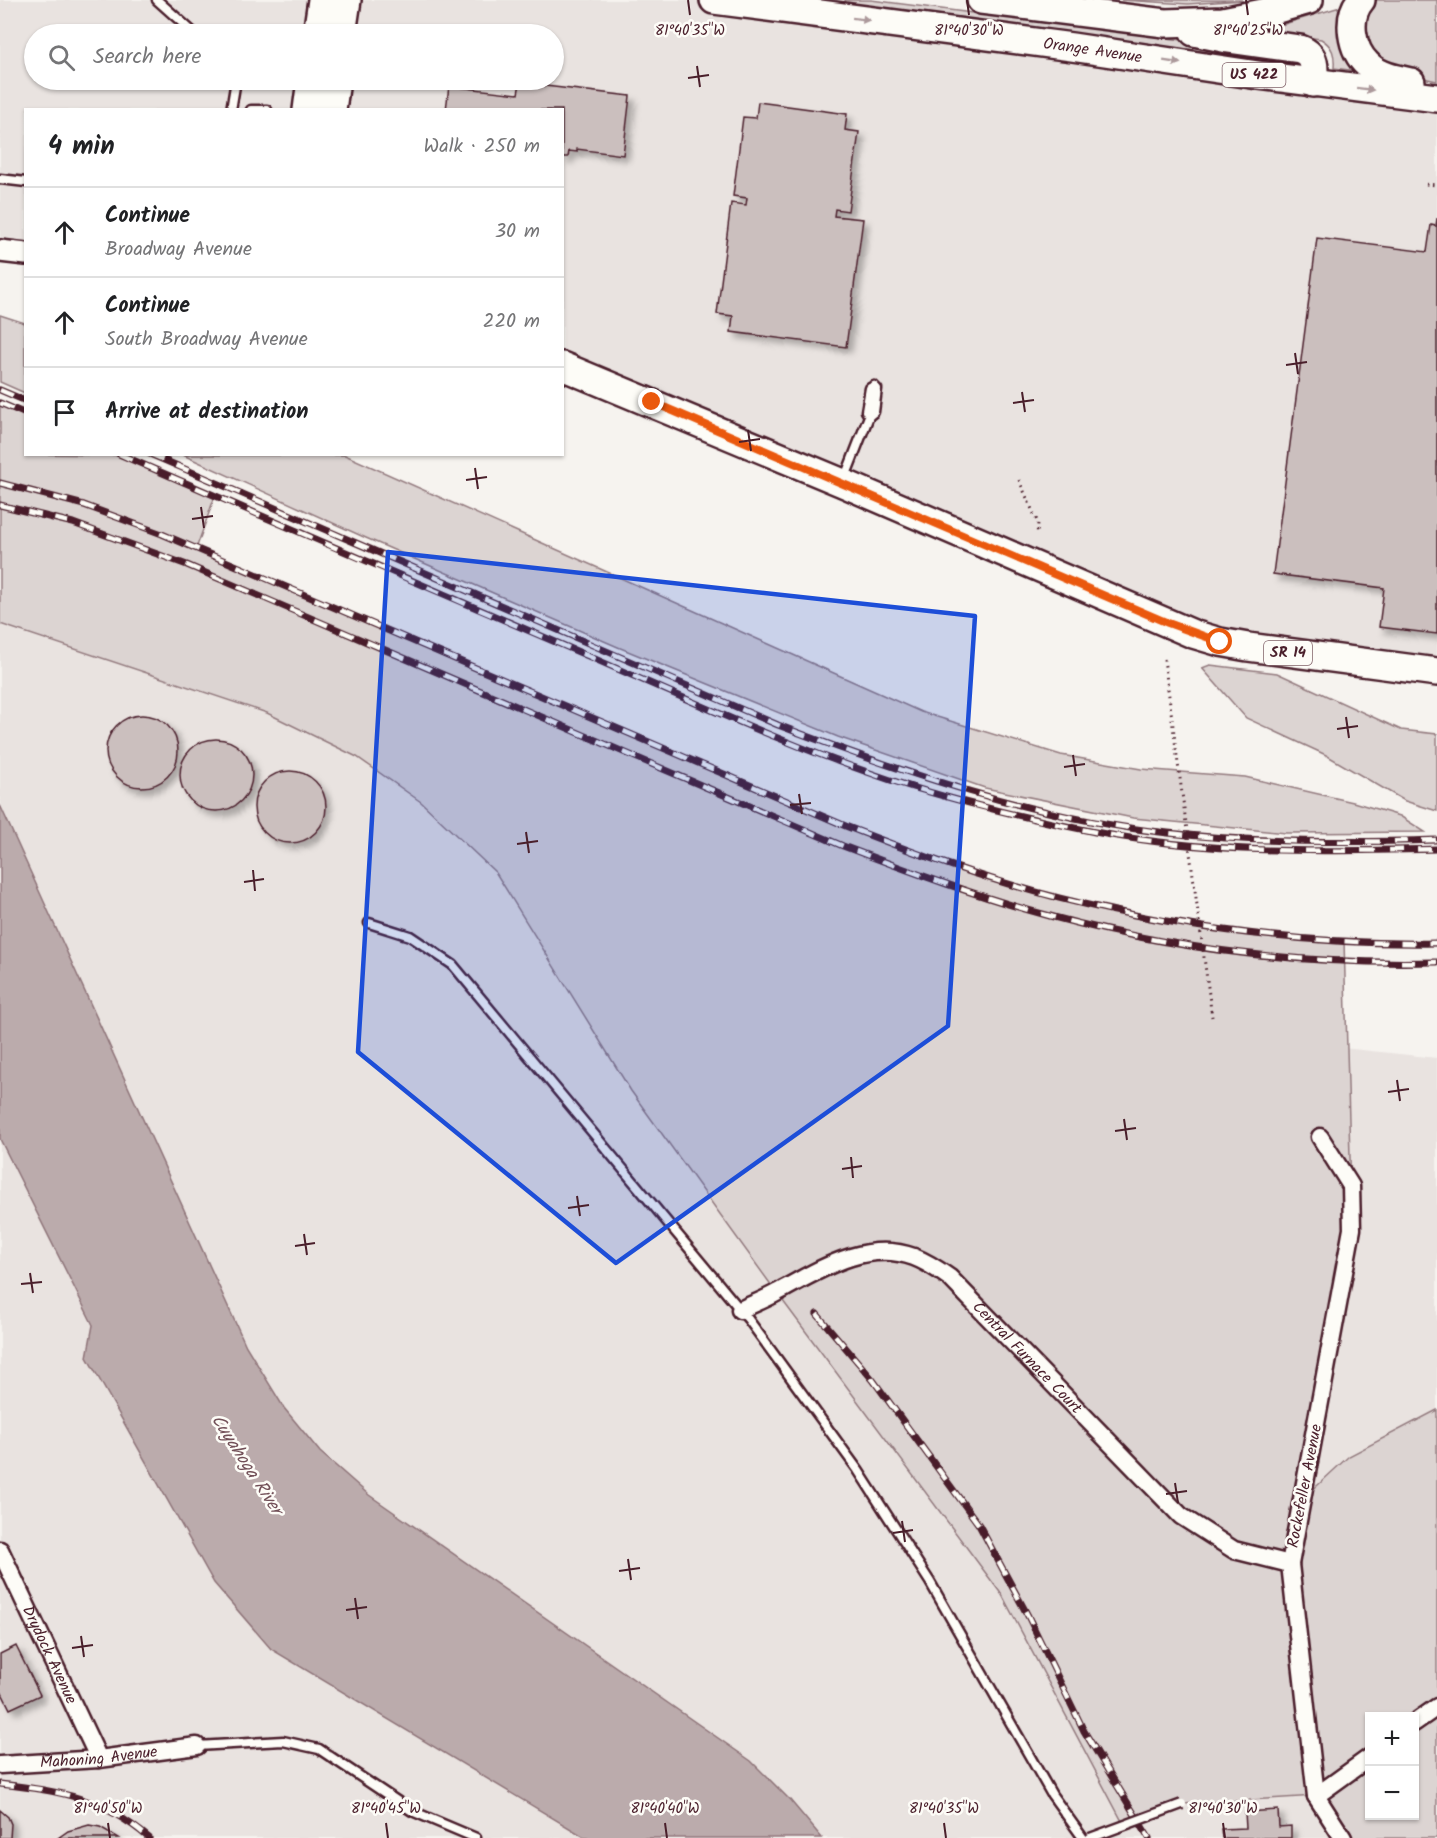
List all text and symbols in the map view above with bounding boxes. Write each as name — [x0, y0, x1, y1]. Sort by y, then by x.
one-way arrow — [852, 15, 871, 24]
text: 81°40'35"W — [655, 19, 725, 43]
text: 81°40'30"W — [934, 19, 1004, 43]
text: 81°40'25"W — [1213, 19, 1283, 43]
search box — [24, 24, 564, 90]
street label: Orange Avenue — [1042, 31, 1144, 70]
text: Search here — [93, 40, 201, 75]
icon: search — [45, 41, 78, 74]
one-way arrow — [1162, 58, 1181, 67]
road number: US 422 — [1222, 63, 1286, 87]
one-way arrow — [1355, 84, 1374, 94]
text: 4 min — [48, 126, 115, 168]
text: Walk · 250 m — [424, 131, 540, 163]
text: Continue — [105, 199, 190, 234]
icon: ahead — [48, 216, 81, 249]
text: 30 m — [495, 216, 540, 248]
text: Broadway Avenue — [105, 234, 252, 266]
text: Continue — [105, 289, 190, 324]
icon: ahead — [48, 306, 81, 339]
text: 220 m — [483, 306, 540, 338]
text: South Broadway Avenue — [105, 324, 308, 356]
route end — [638, 388, 664, 414]
text: Arrive at destination — [105, 395, 308, 430]
icon: arrive — [48, 396, 81, 429]
route start — [1206, 628, 1232, 654]
road number: SR 14 — [1264, 641, 1312, 665]
street label: Central Furnace Court — [966, 1295, 1089, 1420]
water label: Cuyahoga River — [203, 1409, 292, 1524]
street label: Rockefeller Avenue — [1281, 1422, 1329, 1550]
street label: Drydock Avenue — [16, 1601, 84, 1708]
map controls — [1365, 1712, 1419, 1820]
button: + — [1365, 1712, 1419, 1766]
street label: Mahoning Avenue — [39, 1739, 159, 1775]
button: − — [1365, 1766, 1419, 1820]
text: 81°40'50"W — [73, 1797, 143, 1821]
text: 81°40'45"W — [351, 1797, 421, 1821]
text: 81°40'40"W — [630, 1797, 700, 1821]
text: 81°40'35"W — [909, 1797, 979, 1821]
text: 81°40'30"W — [1188, 1797, 1258, 1821]

